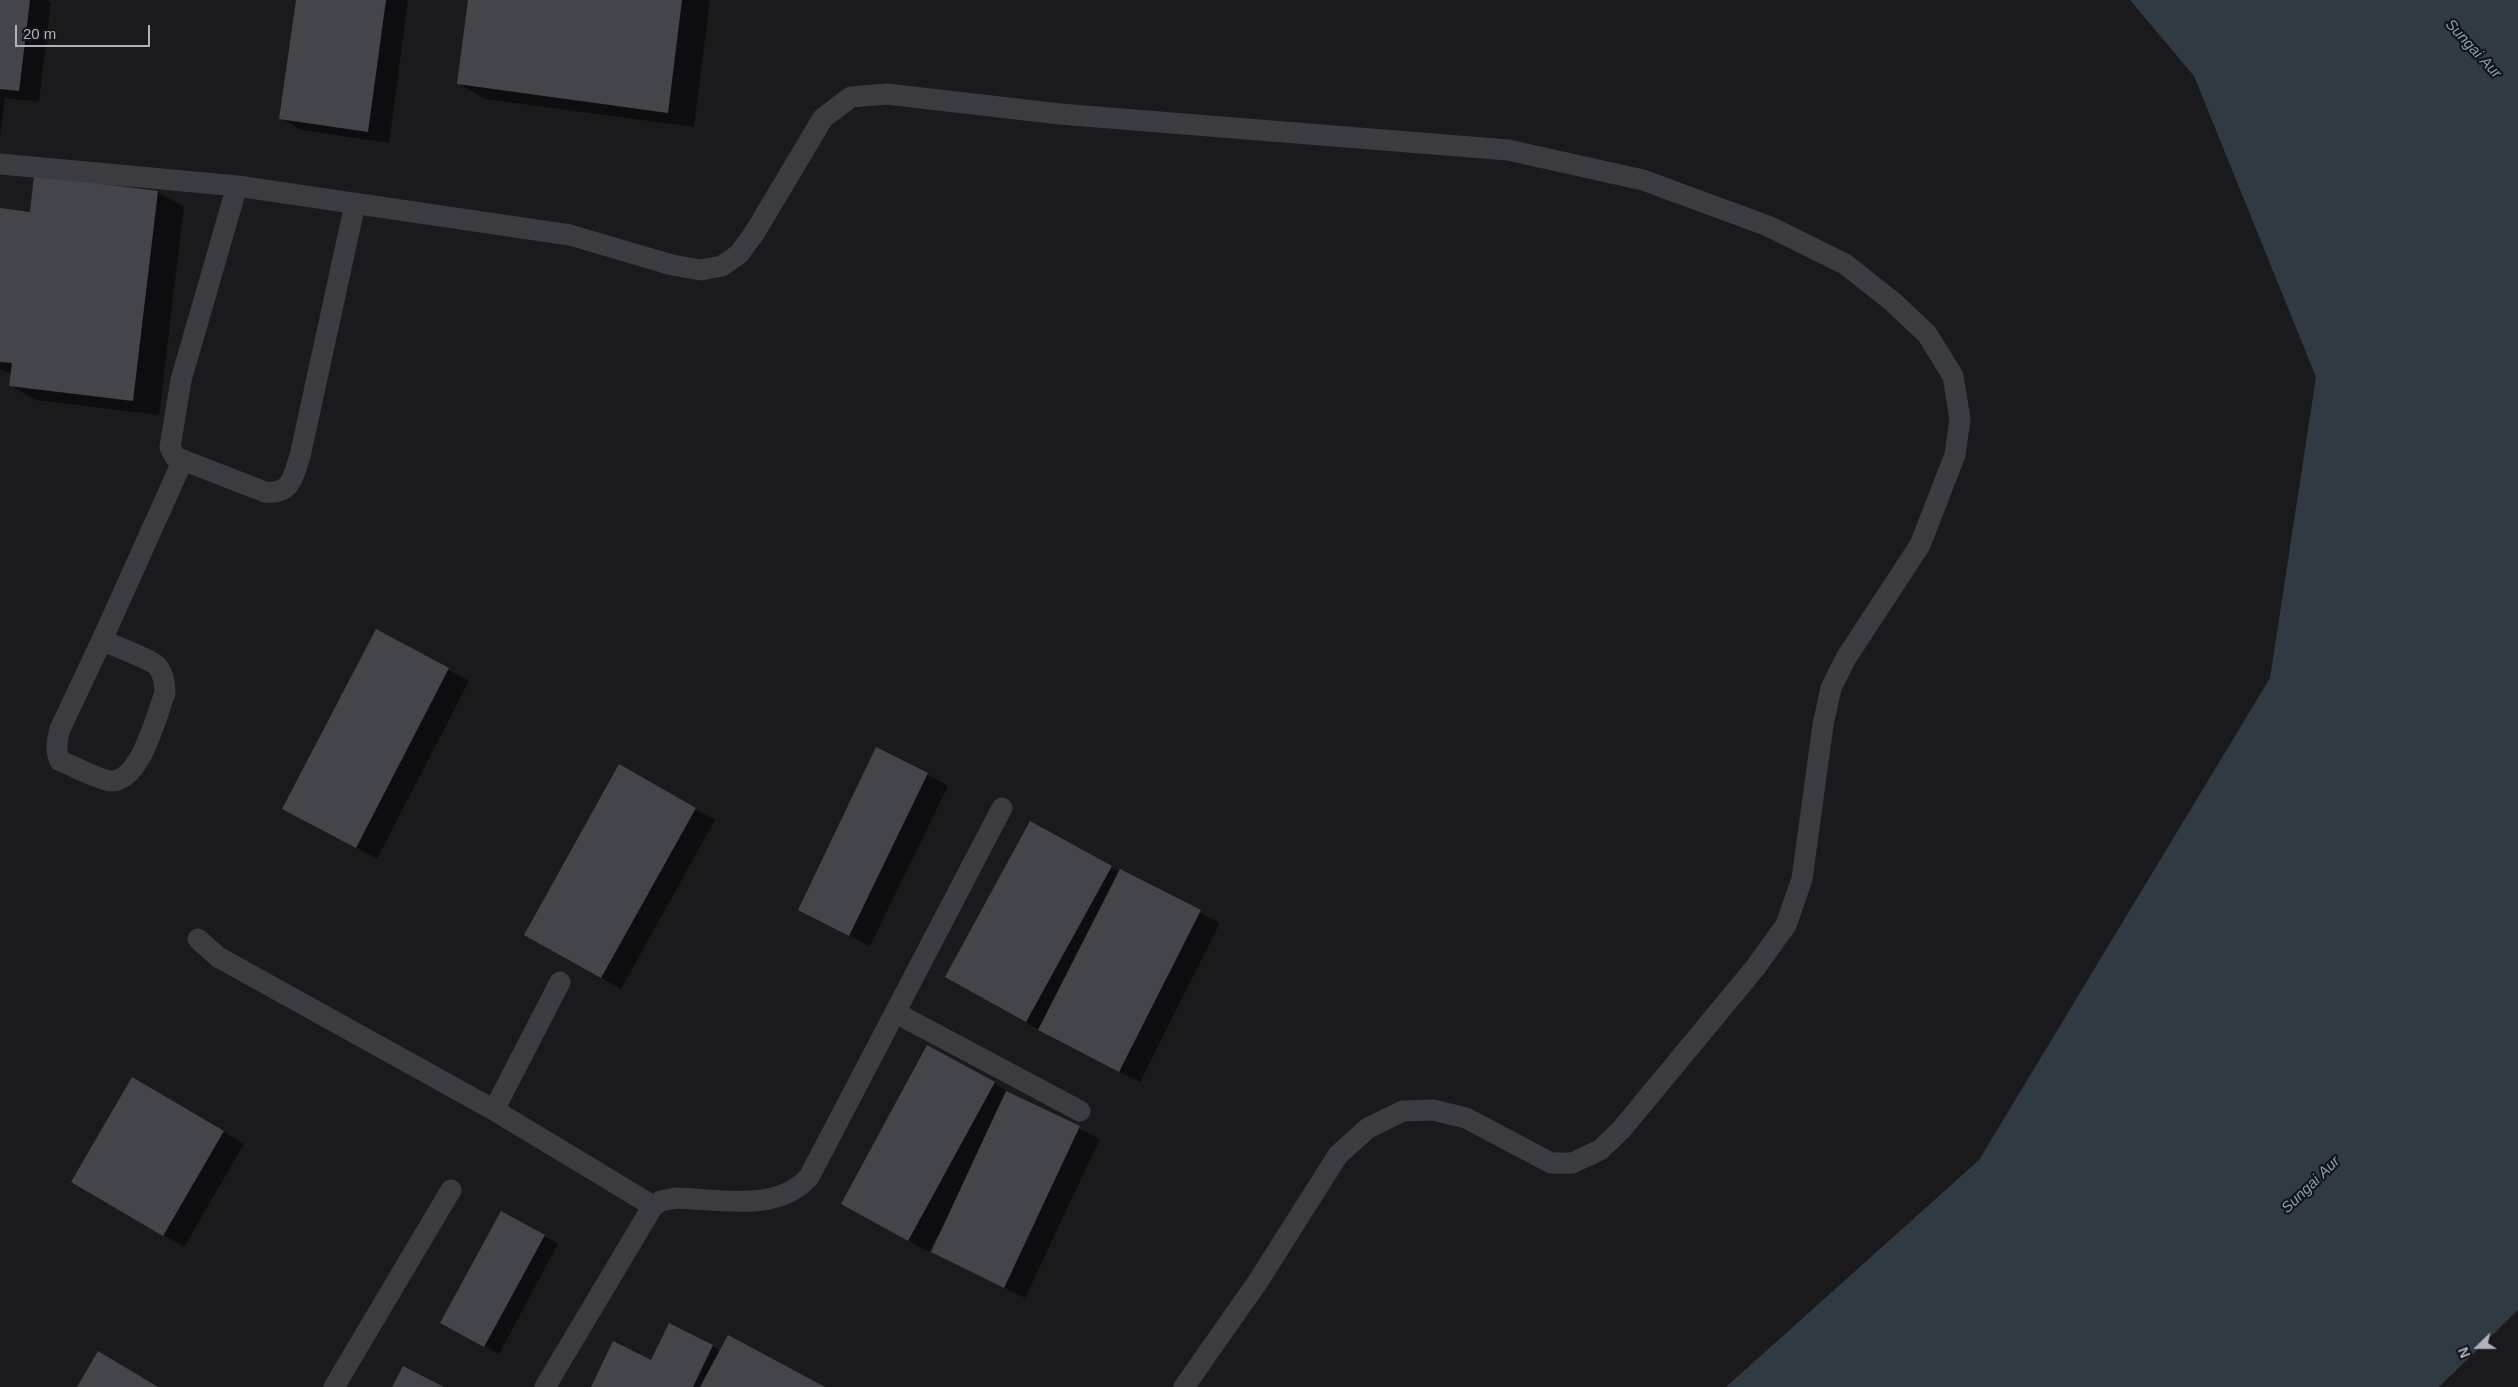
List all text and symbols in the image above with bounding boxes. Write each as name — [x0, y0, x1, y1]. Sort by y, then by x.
scale bar — [18, 15, 152, 47]
water label: Sungai Aur — [2441, 16, 2505, 82]
text: 20 m — [23, 25, 56, 42]
water label: Sungai Aur — [2278, 1153, 2344, 1217]
north arrow — [2453, 1322, 2503, 1372]
text: N — [2455, 1345, 2473, 1360]

